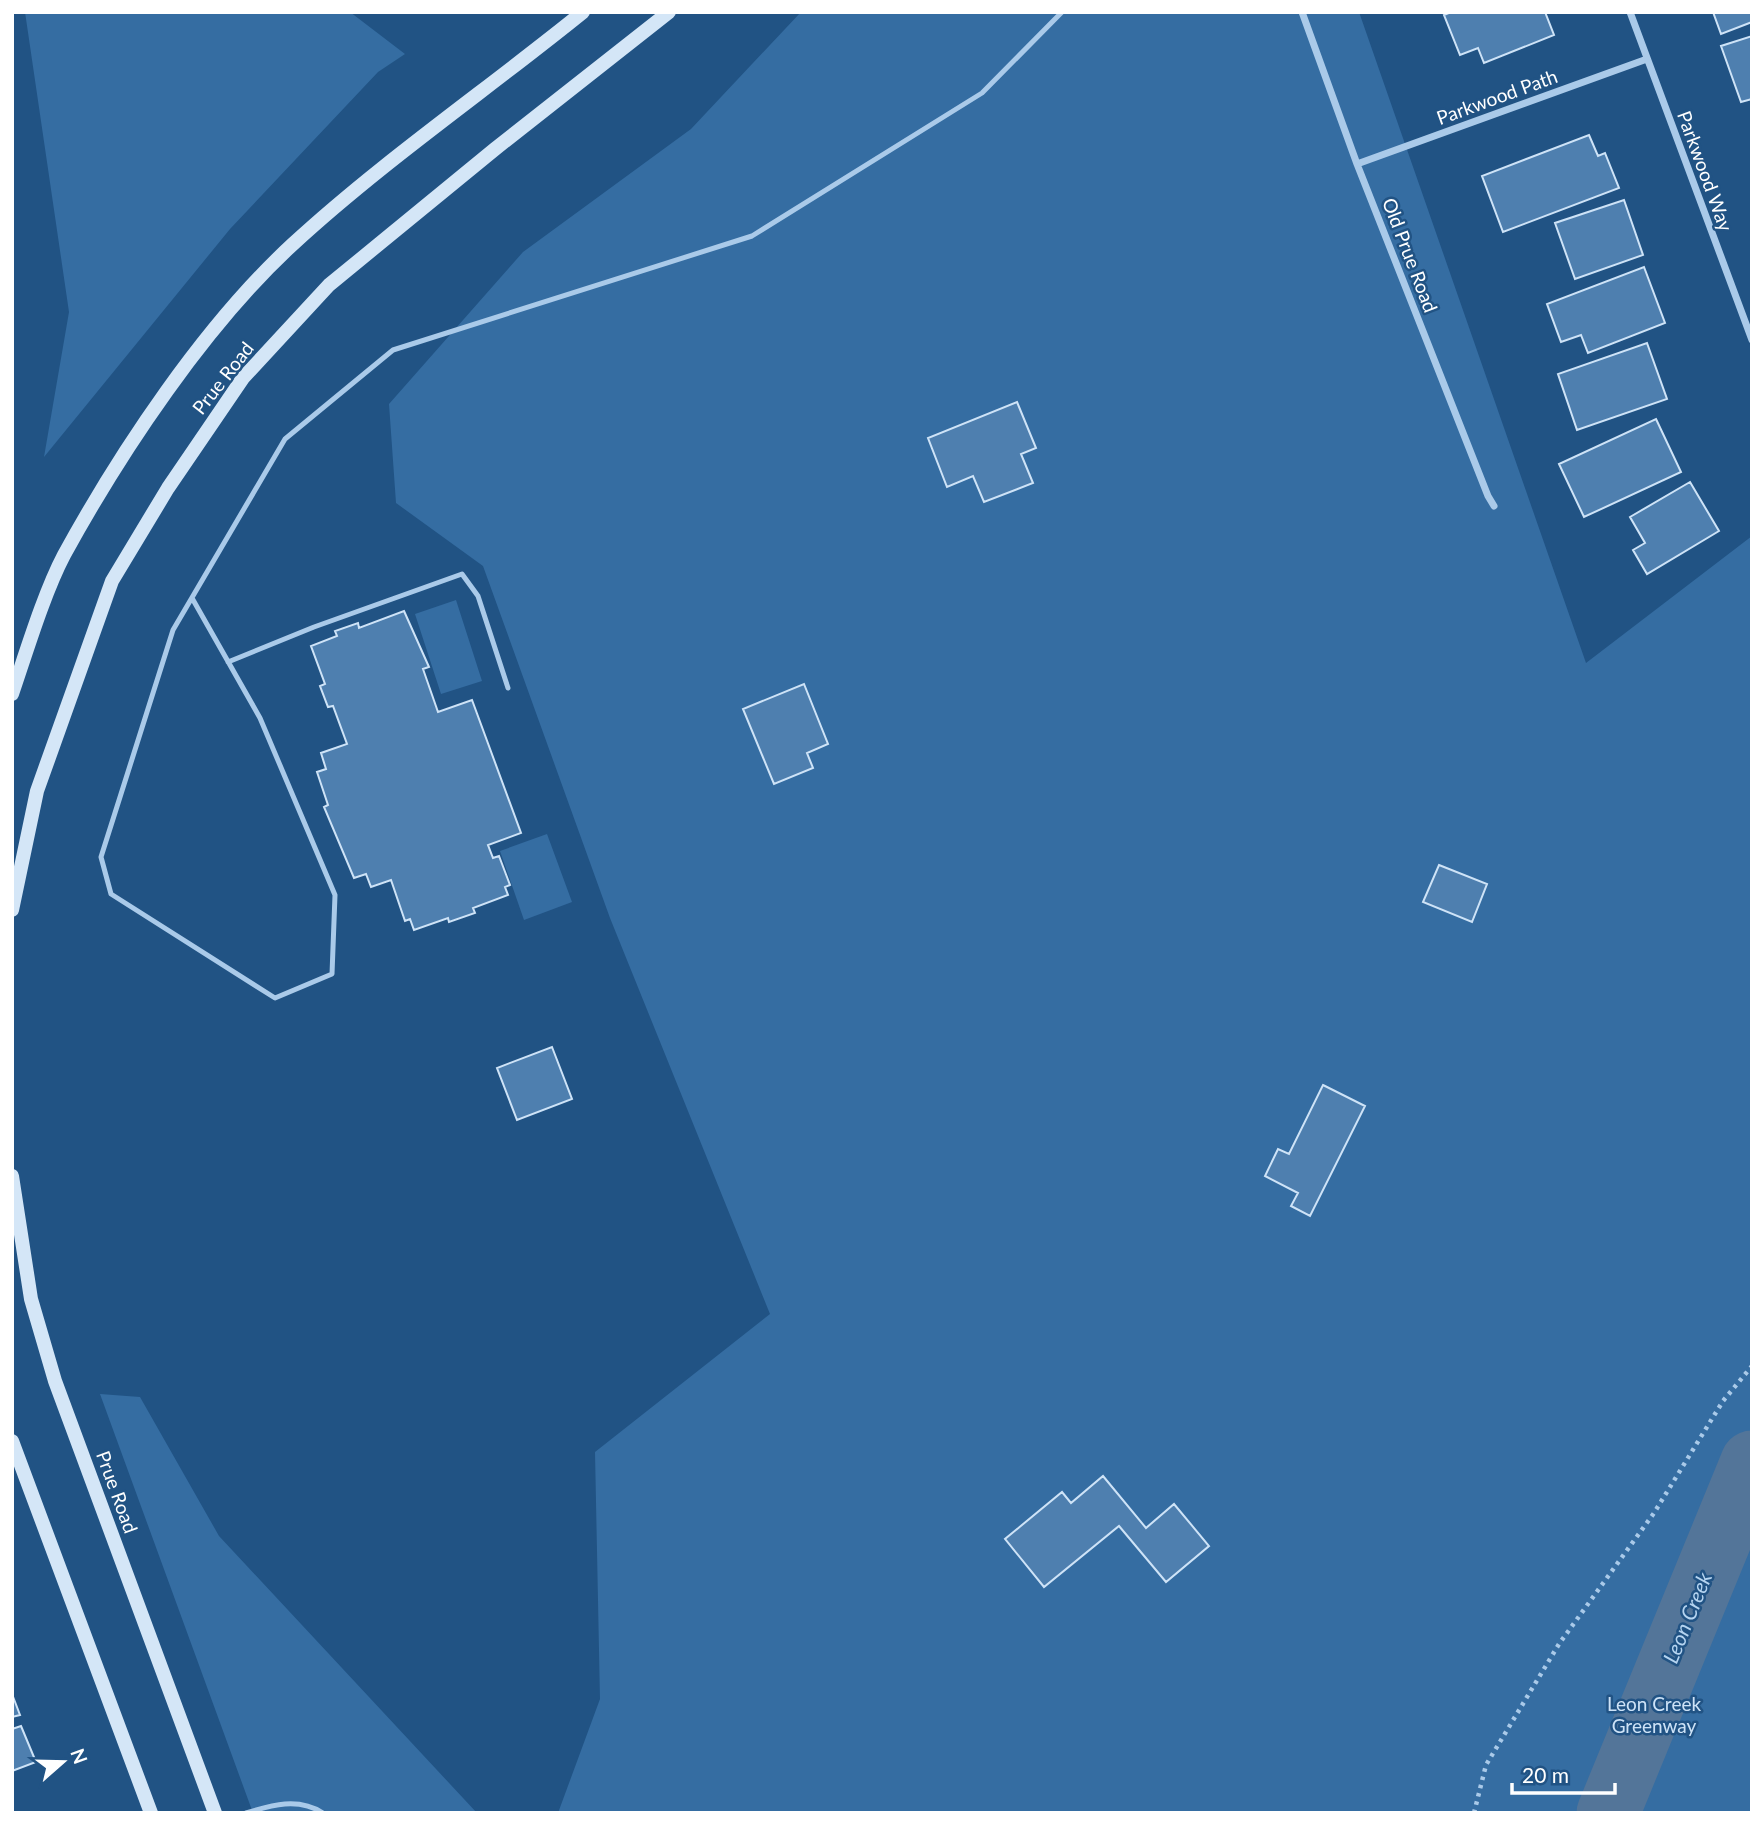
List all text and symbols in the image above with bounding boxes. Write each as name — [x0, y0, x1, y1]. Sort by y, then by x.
street label: Parkwood Path — [1433, 64, 1560, 129]
street label: Parkwood Way — [1673, 108, 1738, 234]
street label: Old Prue Road — [1378, 194, 1443, 315]
street label: Prue Road — [187, 337, 258, 419]
street label: Prue Road — [92, 1448, 143, 1536]
water label: Leon Creek — [1657, 1567, 1717, 1667]
park label: Leon Creek Greenway — [1607, 1692, 1701, 1737]
north arrow — [28, 1727, 98, 1797]
text: N — [66, 1745, 93, 1767]
scale bar — [1512, 1752, 1615, 1796]
text: 20 m — [1522, 1762, 1569, 1787]

